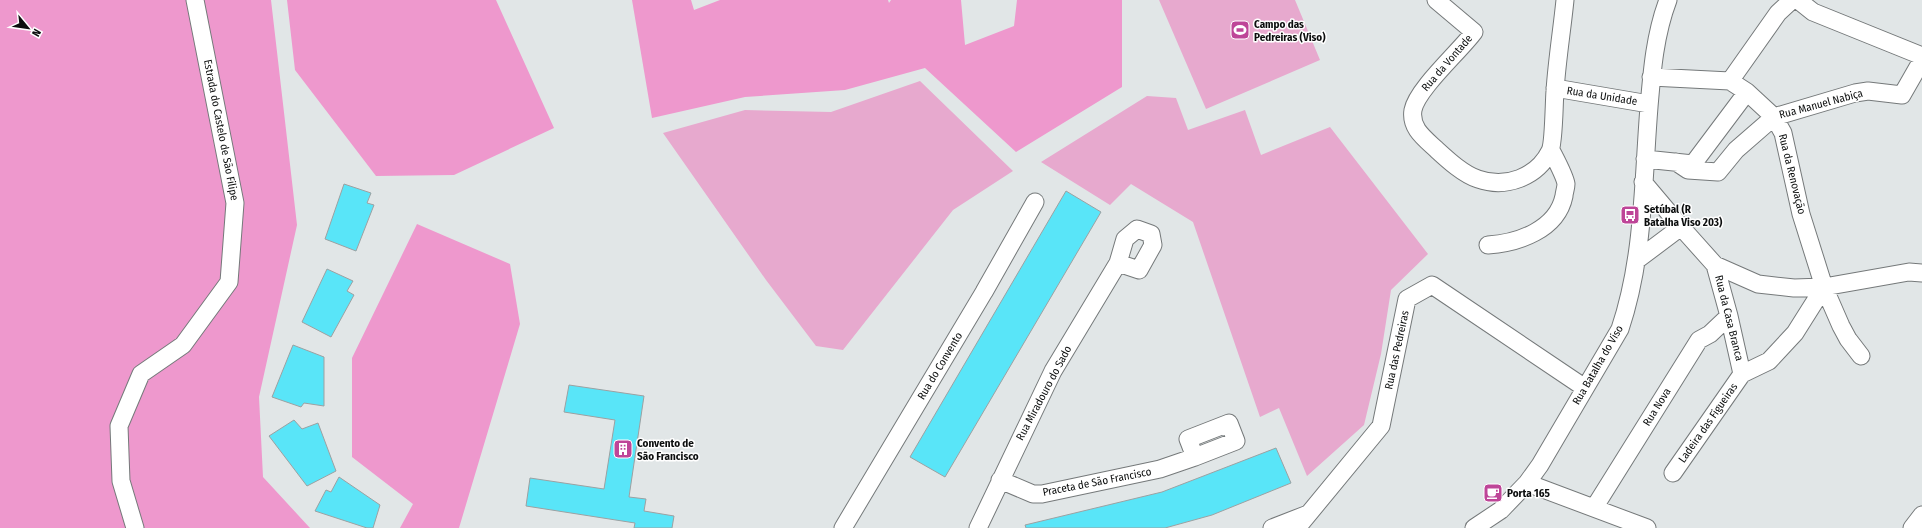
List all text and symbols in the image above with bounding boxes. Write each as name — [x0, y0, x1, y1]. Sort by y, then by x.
north arrow — [8, 8, 48, 48]
place label: Campo das Pedreiras (Viso) — [1254, 18, 1326, 44]
sports icon: Campo das Pedreiras (Viso) — [1229, 19, 1251, 41]
text: N — [29, 27, 44, 39]
street label: Rua da Vontade — [1419, 32, 1475, 94]
street label: Estrada do Castelo de São Filipe — [201, 58, 241, 202]
street label: Rua da Unidade — [1566, 84, 1638, 108]
street label: Rua Manuel Nabiça — [1778, 87, 1864, 121]
street label: Rua da Renovação — [1776, 132, 1808, 216]
place label: Setúbal (R Batalha Viso 203) — [1644, 203, 1723, 229]
bus stop icon: Setúbal (R Batalha Viso 203) — [1619, 204, 1641, 226]
street label: Rua da Casa Branca — [1712, 274, 1746, 362]
street label: Rua das Pedreiras — [1382, 309, 1412, 391]
street label: Rua Batalha do Viso — [1570, 323, 1626, 407]
street label: Rua do Convento — [915, 330, 965, 402]
street label: Rua Miradouro do Sado — [1014, 343, 1075, 443]
street label: Ladeira das Figueiras — [1676, 381, 1740, 465]
street label: Rua Nova — [1640, 386, 1674, 428]
place label: Convento de São Francisco — [637, 437, 699, 463]
building icon: Convento de São Francisco — [612, 438, 634, 460]
street label: Praceta de São Francisco — [1041, 465, 1153, 499]
cafe icon: Porta 165 — [1482, 482, 1504, 504]
place label: Porta 165 — [1507, 487, 1550, 500]

